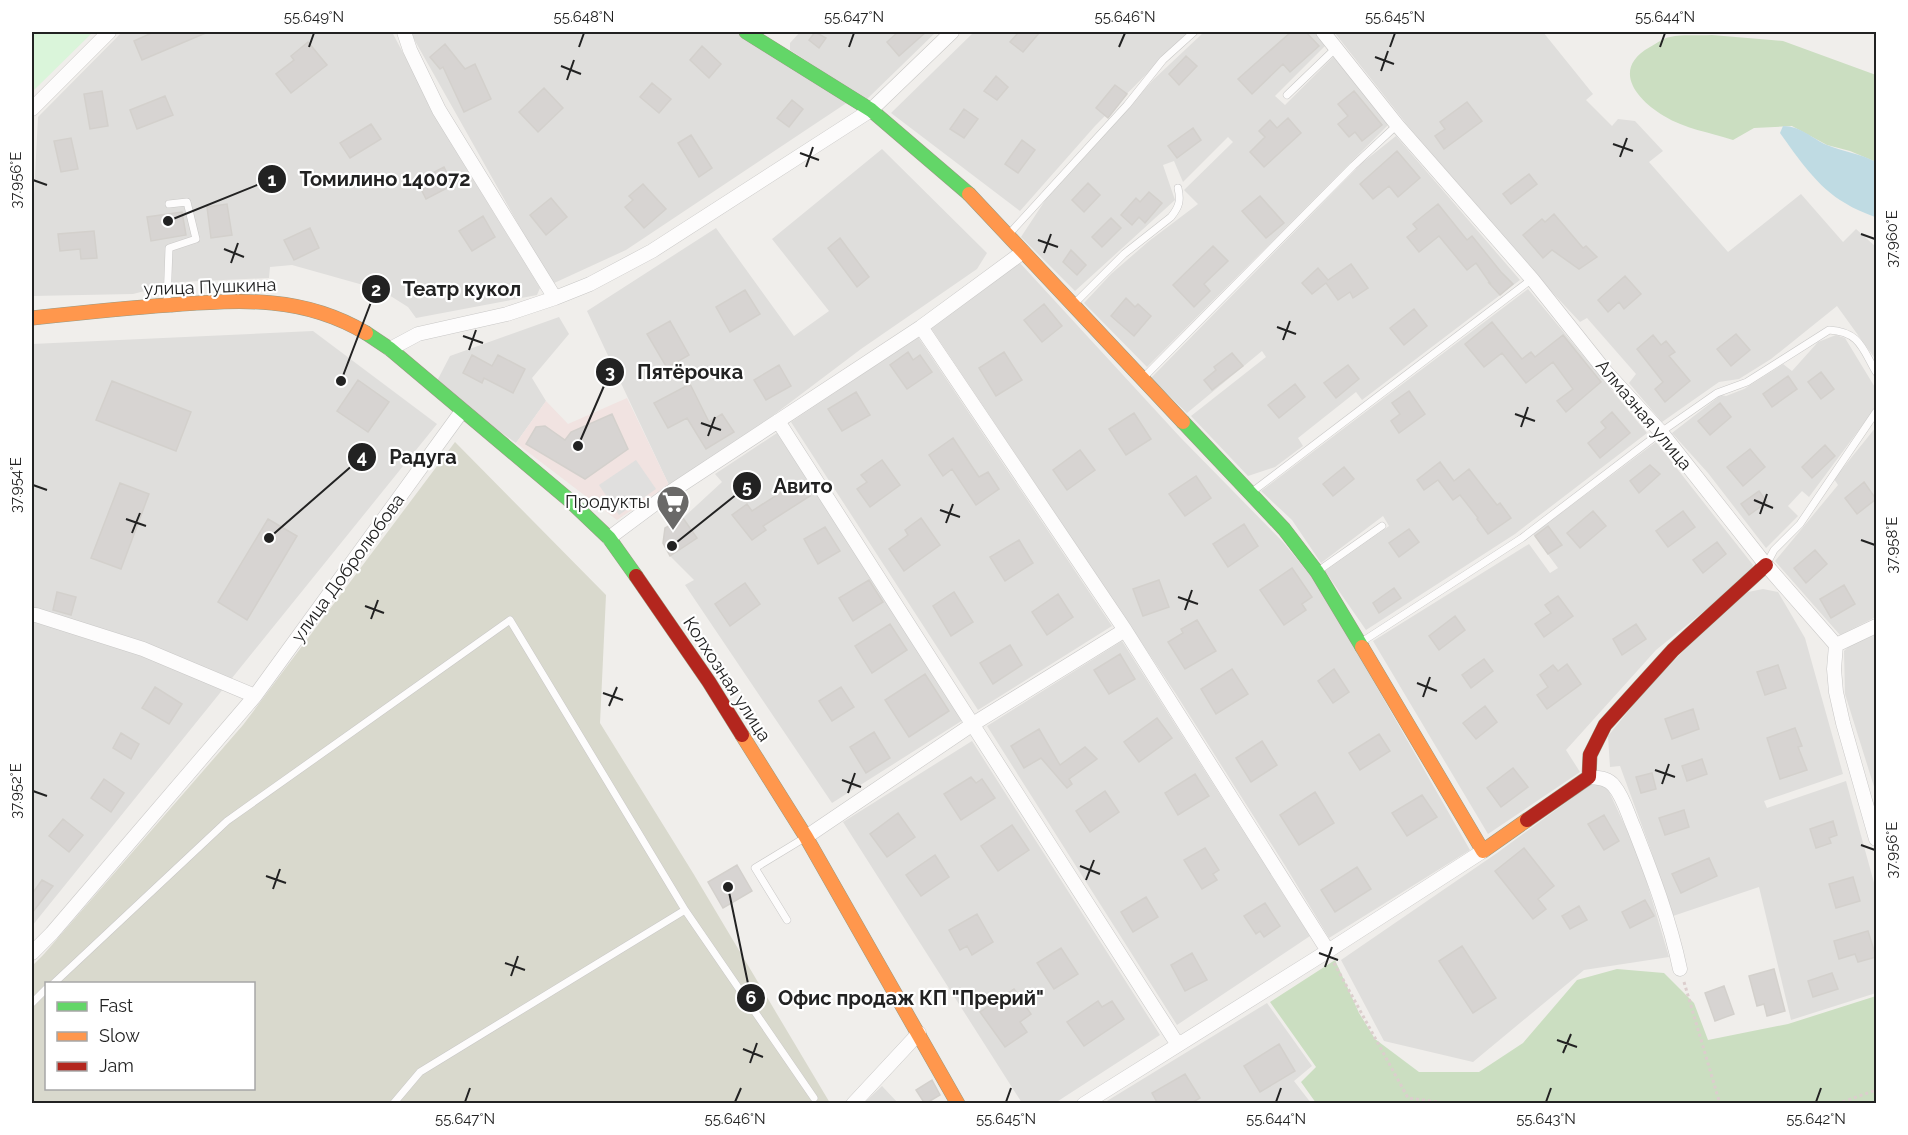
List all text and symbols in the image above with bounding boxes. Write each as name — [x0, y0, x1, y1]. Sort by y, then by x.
text: 55.649°N — [284, 8, 344, 26]
text: 55.648°N — [554, 8, 614, 26]
text: 55.647°N — [824, 8, 884, 26]
text: 55.646°N — [1094, 8, 1156, 26]
text: 55.645°N — [1365, 8, 1425, 26]
text: 55.644°N — [1635, 8, 1695, 26]
text: 37.956°E — [7, 152, 25, 208]
callout: Томилино 140072 — [257, 160, 482, 198]
text: Томилино 140072 — [300, 167, 470, 191]
text: 1 — [268, 169, 277, 190]
text: 37.960°E — [1883, 210, 1901, 268]
callout: Театр кукол — [361, 270, 533, 308]
street label: улица Пушкина — [143, 274, 277, 299]
text: Театр кукол — [403, 277, 521, 301]
text: 2 — [371, 279, 381, 300]
callout: Пятёрочка — [595, 353, 755, 391]
street label: Алмазная улица — [1592, 355, 1697, 474]
text: Пятёрочка — [637, 360, 743, 384]
text: 3 — [605, 361, 615, 382]
callout: Радуга — [347, 438, 468, 476]
text: Радуга — [389, 445, 457, 469]
text: 4 — [357, 446, 367, 467]
text: 37.954°E — [7, 457, 25, 513]
callout: Авито — [732, 467, 845, 505]
text: Авито — [773, 474, 833, 498]
text: 5 — [742, 476, 752, 497]
supermarket icon: Продукты — [655, 484, 691, 531]
street label: улица Добролюбова — [287, 490, 408, 646]
place label: Продукты — [565, 491, 650, 512]
text: 37.958°E — [1883, 517, 1901, 573]
street label: Колхозная улица — [679, 612, 776, 745]
text: 37.952°E — [7, 763, 25, 819]
text: 37.956°E — [1883, 822, 1901, 878]
callout: Офис продаж КП "Прерий" — [736, 979, 1056, 1017]
legend — [45, 982, 255, 1090]
text: Офис продаж КП "Прерий" — [778, 986, 1044, 1010]
text: 6 — [746, 987, 757, 1008]
text: Fast — [99, 995, 133, 1016]
text: Slow — [99, 1025, 140, 1046]
text: Jam — [99, 1055, 134, 1076]
text: 55.647°N — [435, 1110, 495, 1128]
text: 55.646°N — [704, 1110, 766, 1128]
text: 55.645°N — [976, 1110, 1036, 1128]
text: 55.644°N — [1246, 1110, 1306, 1128]
text: 55.643°N — [1516, 1110, 1576, 1128]
text: 55.642°N — [1786, 1110, 1846, 1128]

